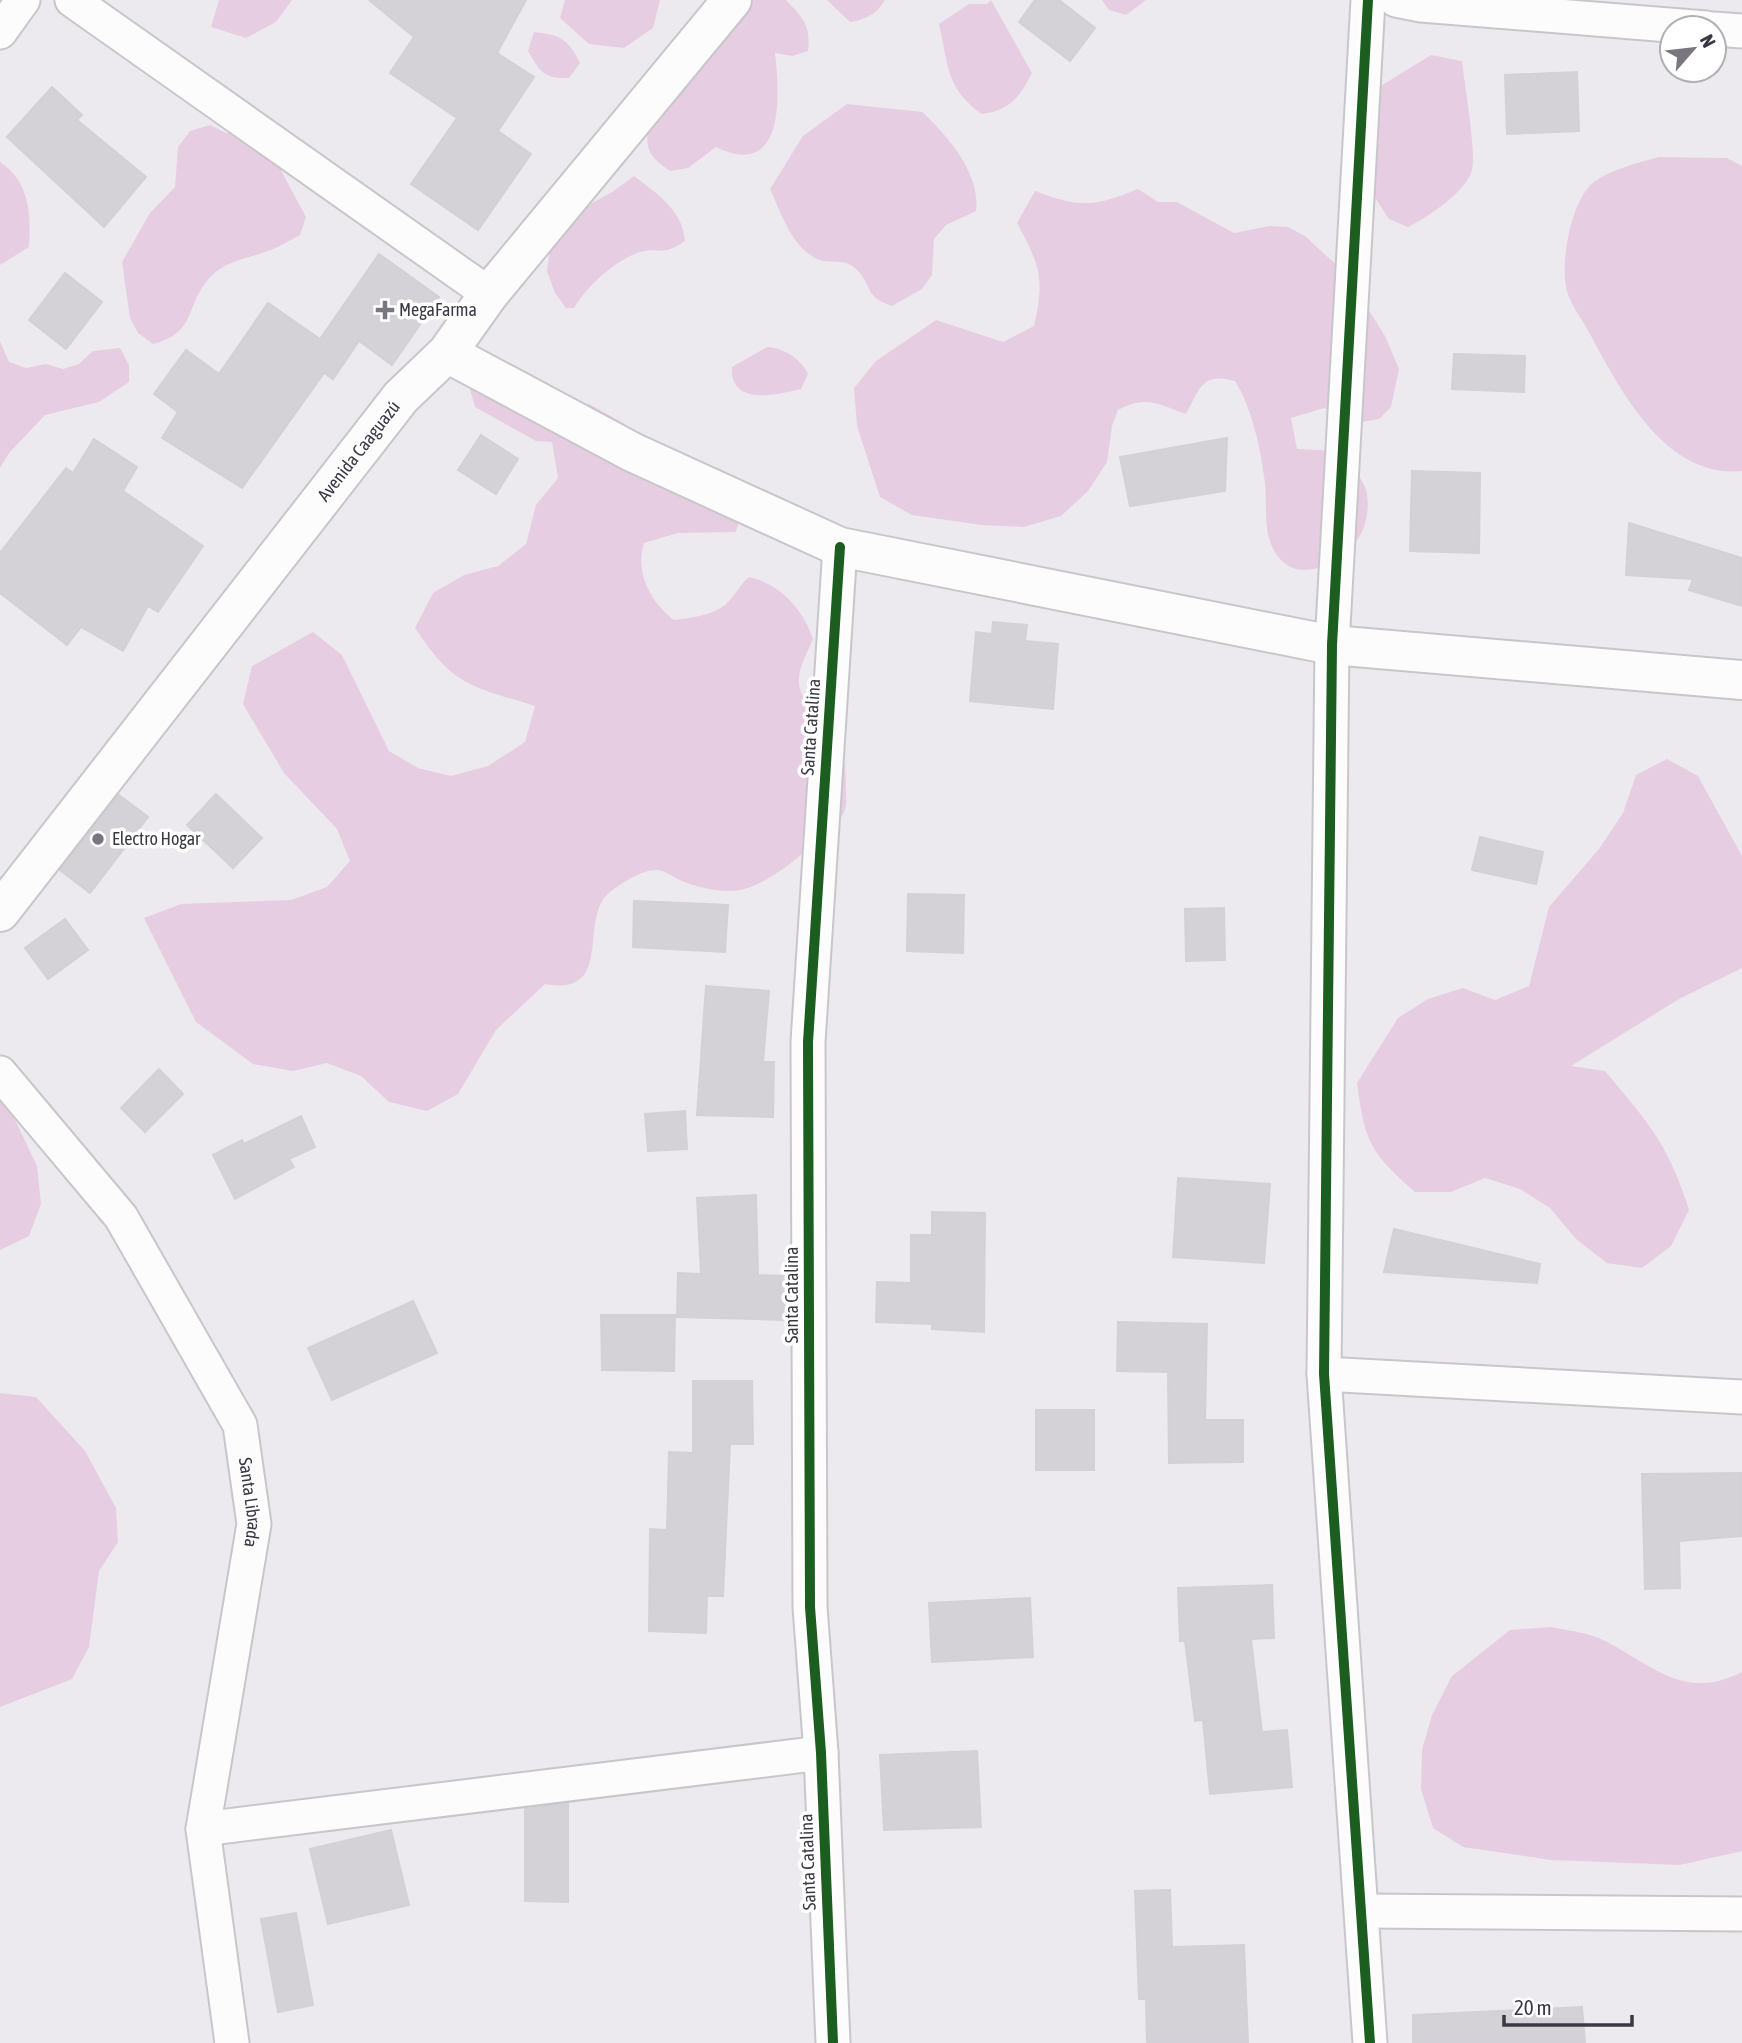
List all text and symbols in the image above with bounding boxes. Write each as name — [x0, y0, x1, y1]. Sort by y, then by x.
north arrow — [1658, 14, 1728, 84]
text: N — [1696, 31, 1720, 51]
place label: MegaFarma — [399, 299, 477, 320]
marker: MegaFarma — [377, 302, 393, 318]
street label: Avenida Caaguazú — [313, 397, 404, 505]
street label: Santa Catalina — [797, 678, 824, 776]
place label: Electro Hogar — [112, 828, 201, 849]
marker: Electro Hogar — [90, 831, 106, 847]
street label: Santa Catalina — [781, 1247, 802, 1343]
street label: Santa Librada — [235, 1456, 265, 1549]
street label: Santa Catalina — [795, 1813, 820, 1911]
scale bar — [1504, 1983, 1632, 2027]
text: 20 m — [1514, 1995, 1552, 2019]

